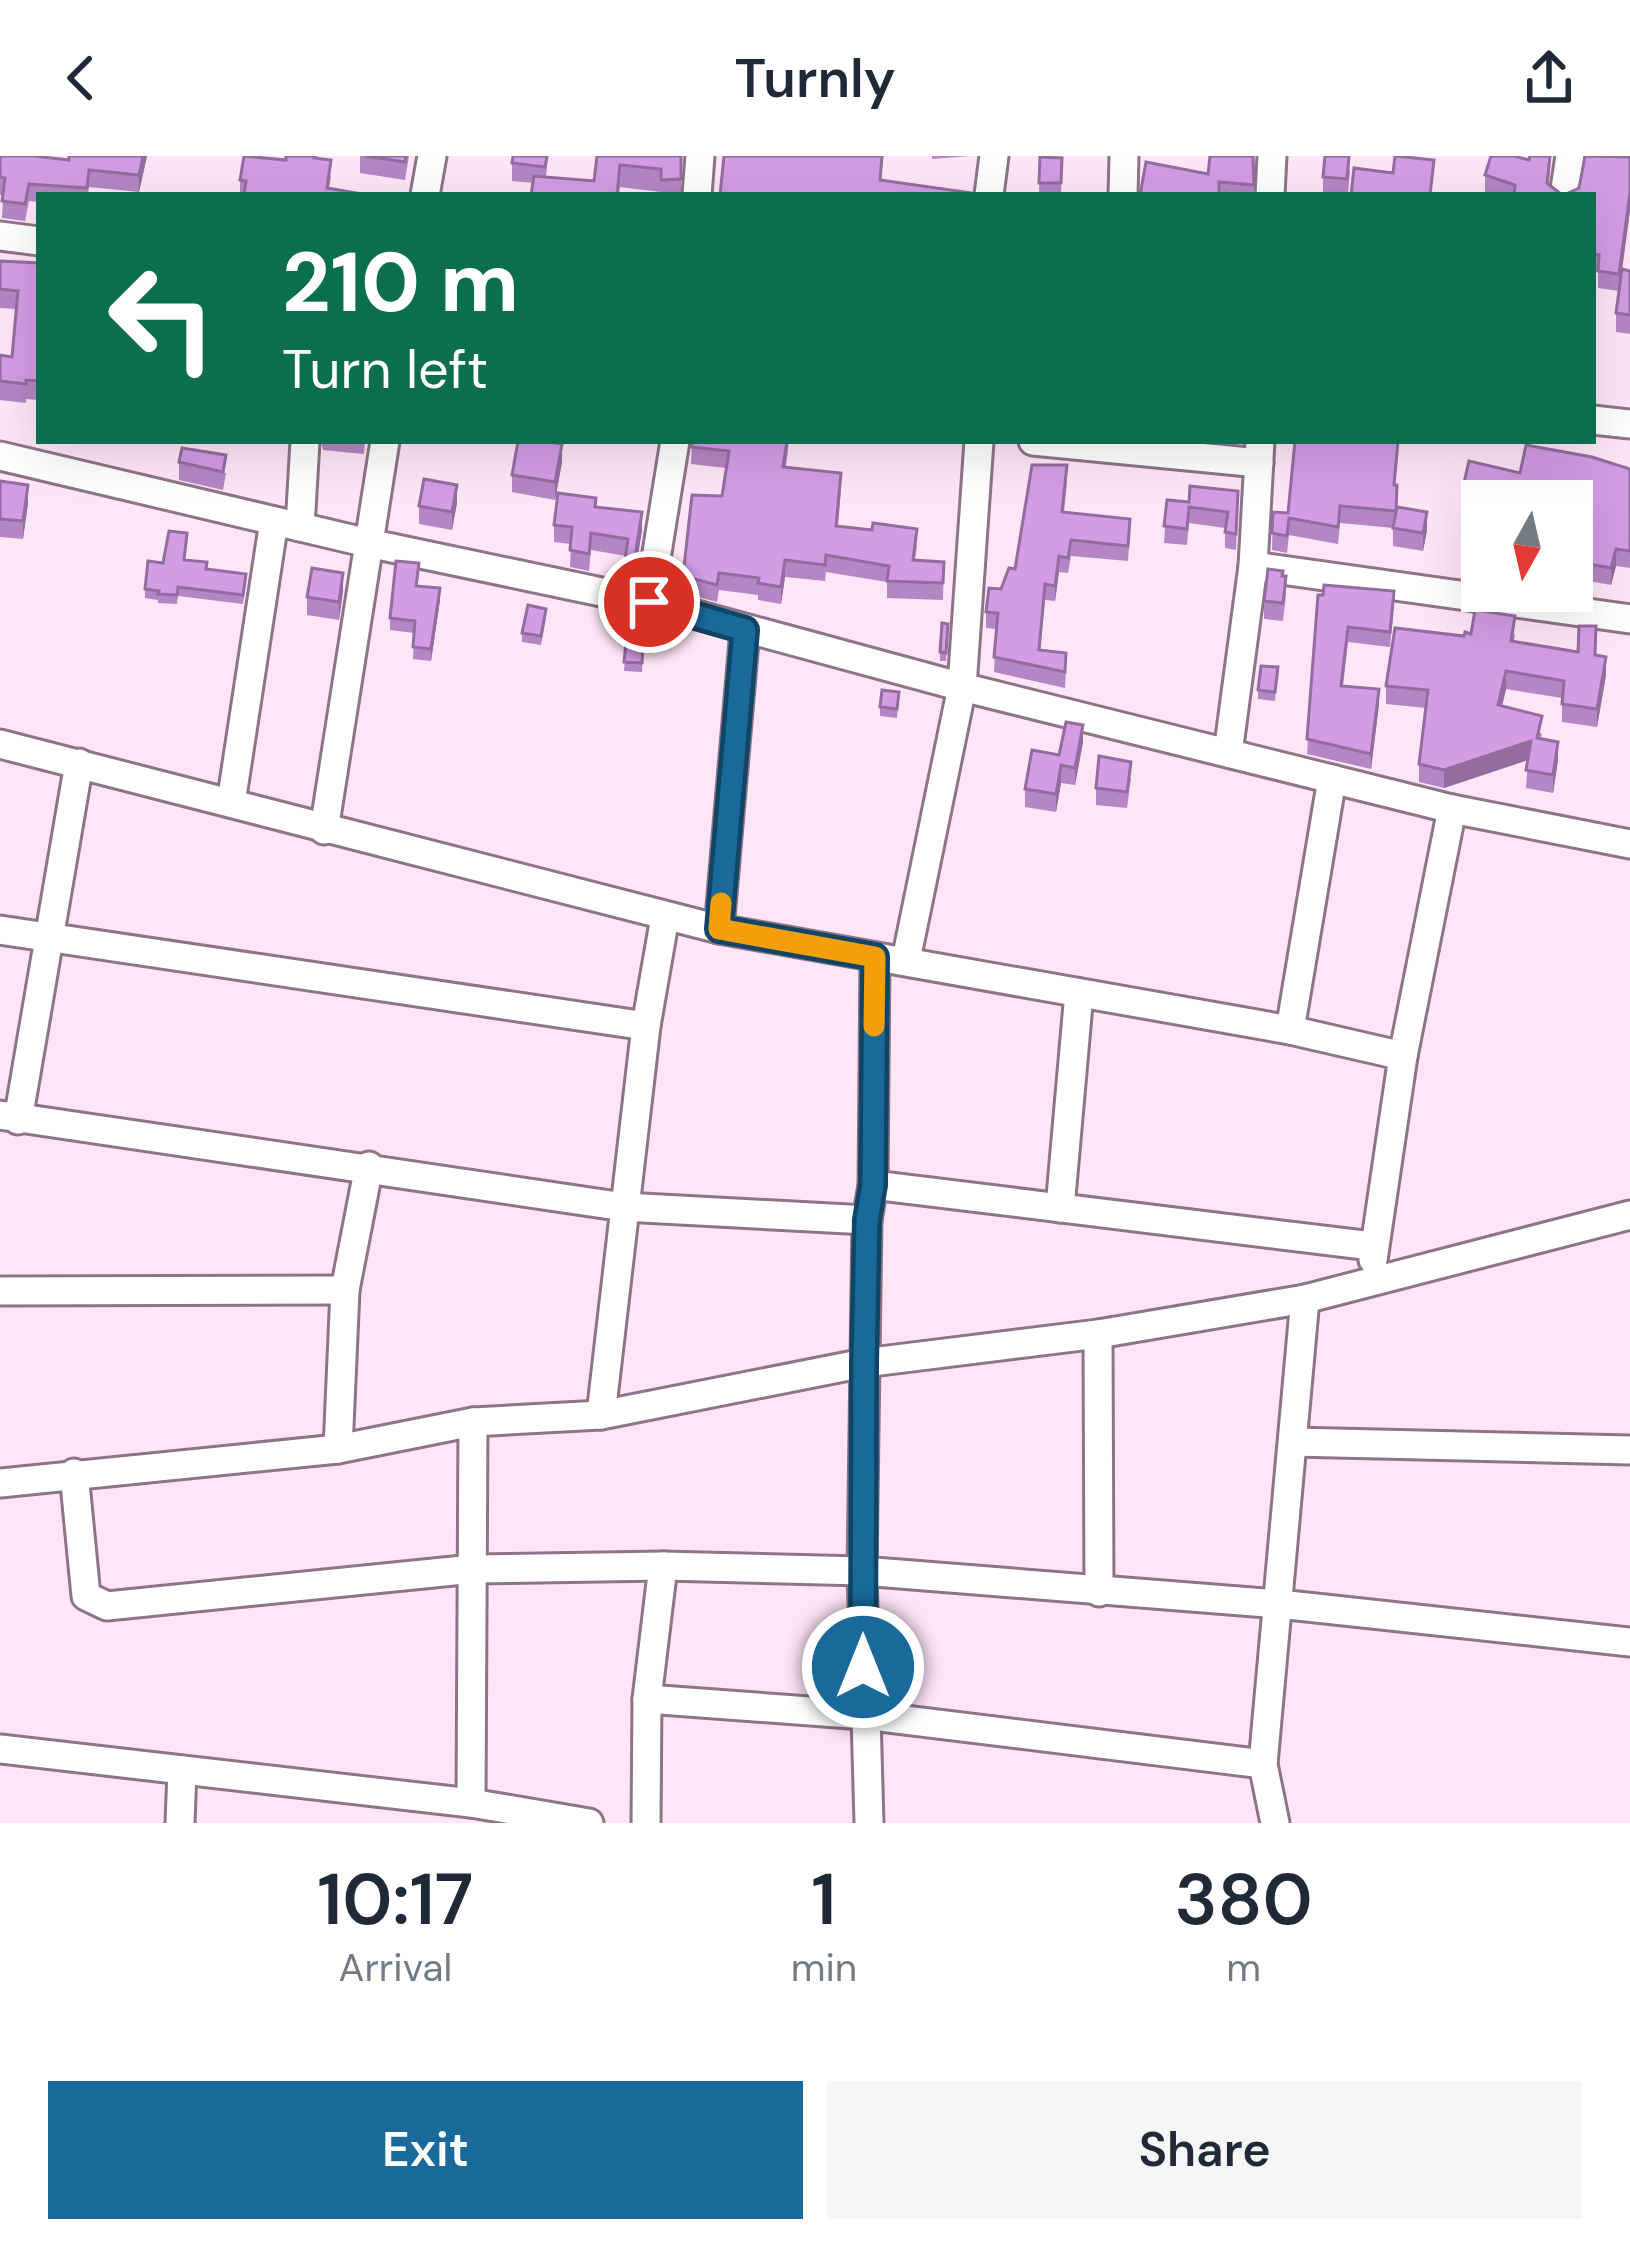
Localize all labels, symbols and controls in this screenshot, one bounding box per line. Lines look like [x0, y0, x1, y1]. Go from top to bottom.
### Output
text: Turnly [734, 43, 896, 114]
icon: back [48, 45, 114, 111]
icon: share [1516, 45, 1582, 111]
text: 210 m [282, 228, 519, 337]
icon: left [84, 240, 240, 396]
text: Turn left [282, 334, 488, 405]
north arrow [1461, 480, 1593, 612]
map controls [1461, 480, 1593, 612]
pin [598, 551, 700, 653]
icon: arrive [616, 569, 682, 635]
position arrow [800, 1604, 926, 1730]
text: 10:17 [317, 1853, 473, 1946]
text: 1 [811, 1853, 836, 1946]
text: 380 [1174, 1853, 1313, 1946]
text: Arrival [339, 1942, 452, 1993]
text: min [791, 1942, 857, 1993]
text: m [1226, 1942, 1261, 1993]
button: Exit [48, 2081, 803, 2219]
button: Share [827, 2081, 1582, 2219]

